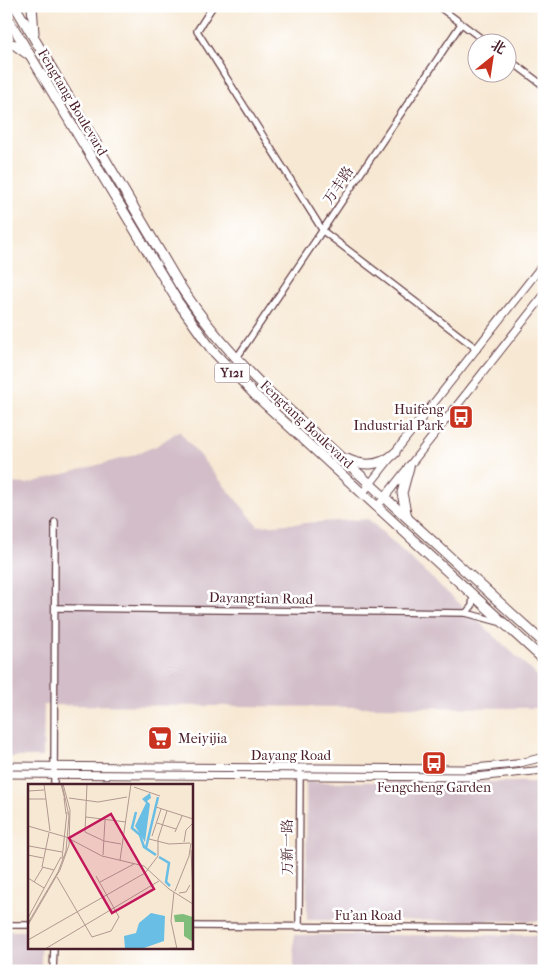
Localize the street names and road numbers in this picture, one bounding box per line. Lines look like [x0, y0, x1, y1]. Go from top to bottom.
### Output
street label: Fengtang Boulevard [34, 46, 111, 159]
street label: 万丰路 [320, 163, 357, 207]
road number: Y121 [214, 363, 250, 382]
street label: Fengtang Boulevard [256, 377, 357, 472]
street label: Dayangtian Road [209, 589, 314, 608]
street label: Dayang Road [251, 747, 332, 764]
street label: 万新一路 [279, 819, 296, 875]
street label: Fu'an Road [334, 907, 402, 924]

